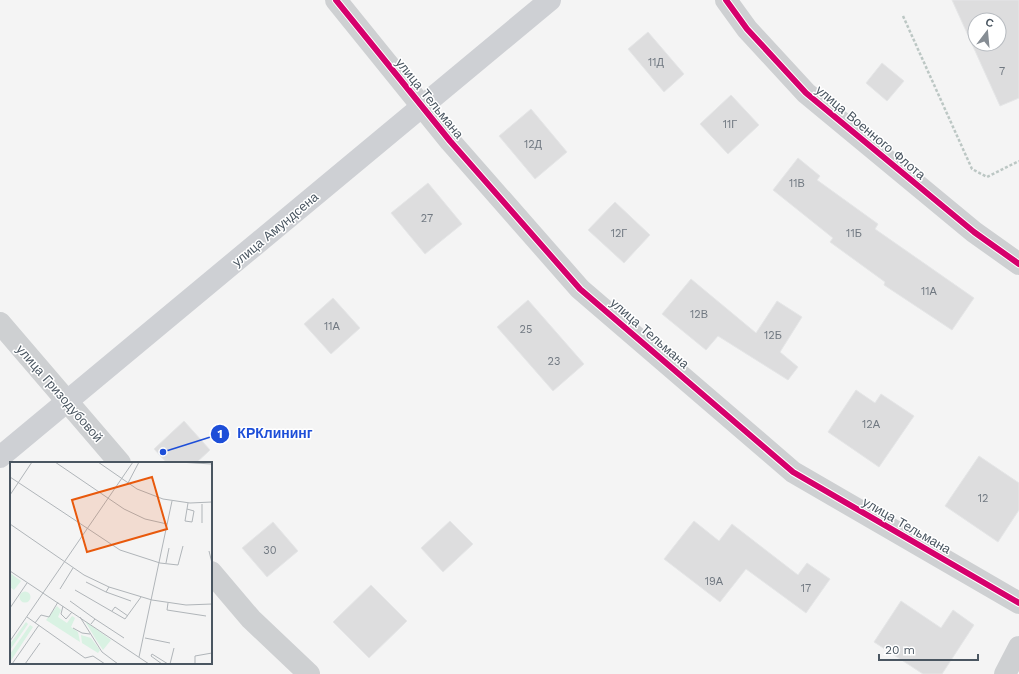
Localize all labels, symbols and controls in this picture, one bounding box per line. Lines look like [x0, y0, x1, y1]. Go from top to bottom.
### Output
north arrow [967, 12, 1007, 52]
text: С [984, 16, 995, 30]
street label: улица Тельмана [393, 55, 467, 142]
house number: 11Д [648, 56, 665, 69]
house number: 7 [999, 65, 1005, 78]
street label: улица Военного Флота [813, 82, 929, 183]
house number: 11Г [723, 118, 737, 131]
house number: 12Д [524, 138, 543, 151]
house number: 11В [789, 177, 805, 190]
street label: улица Амундсена [229, 189, 322, 270]
house number: 27 [421, 212, 433, 225]
house number: 12Г [611, 227, 627, 240]
house number: 11Б [846, 227, 862, 240]
house number: 11А [921, 285, 938, 298]
street label: улица Тельмана [607, 295, 693, 372]
house number: 12В [690, 308, 708, 321]
house number: 11А [324, 320, 341, 333]
house number: 25 [520, 323, 532, 336]
house number: 12Б [764, 329, 782, 342]
street label: улица Гризодубовой [13, 342, 106, 445]
house number: 23 [548, 355, 560, 368]
house number: 12А [862, 418, 881, 431]
callout: КРКлининг [210, 421, 321, 447]
text: КРКлининг [237, 425, 313, 441]
text: 1 [217, 427, 223, 441]
inset map [10, 462, 212, 664]
house number: 12 [978, 492, 988, 505]
street label: улица Тельмана [860, 494, 954, 557]
house number: 30 [263, 544, 277, 557]
house number: 19А [705, 575, 724, 588]
house number: 17 [801, 582, 811, 595]
scale bar [879, 636, 978, 662]
text: 20 m [885, 643, 915, 657]

